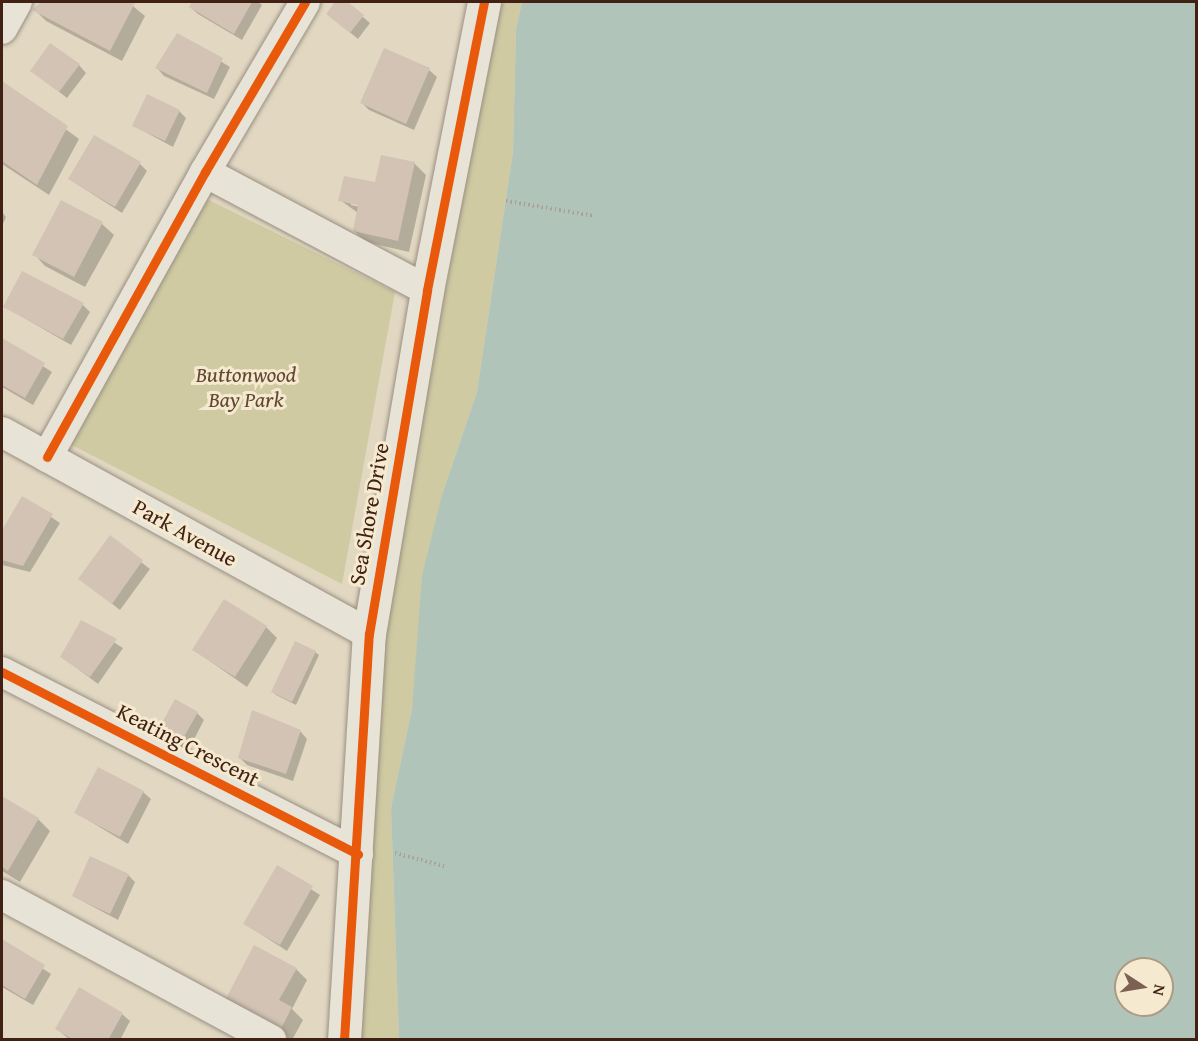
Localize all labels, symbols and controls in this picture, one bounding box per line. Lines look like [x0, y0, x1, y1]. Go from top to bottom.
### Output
park label: Buttonwood Bay Park [196, 361, 296, 412]
street label: Sea Shore Drive [344, 441, 394, 587]
street label: Park Avenue [128, 494, 242, 572]
street label: Keating Crescent [113, 698, 263, 792]
north arrow [1114, 957, 1174, 1017]
text: N [1147, 983, 1173, 998]

